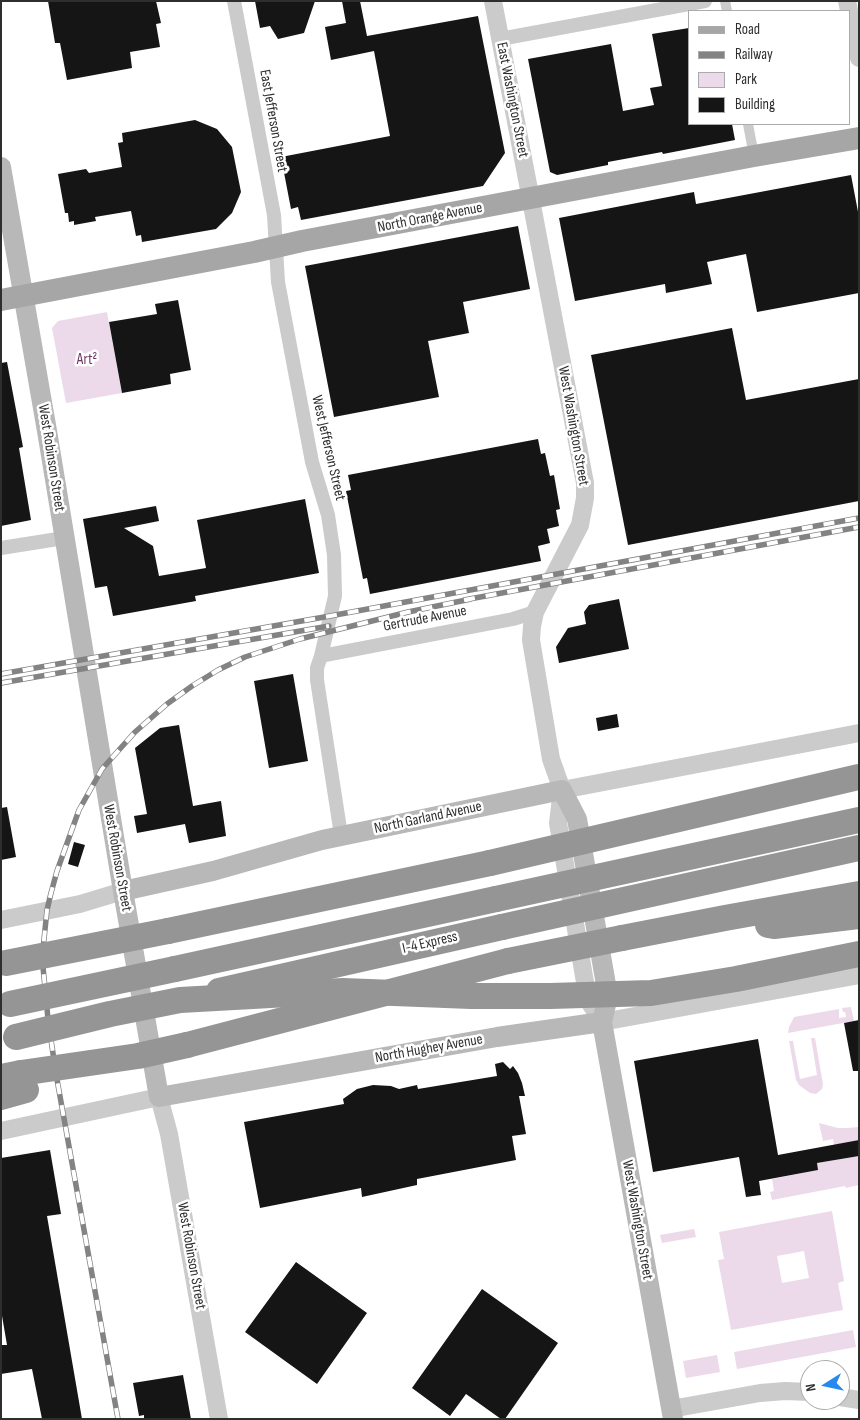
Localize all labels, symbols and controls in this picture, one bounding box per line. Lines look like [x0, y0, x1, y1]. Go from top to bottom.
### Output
legend [688, 10, 850, 125]
text: Road [735, 20, 760, 39]
street label: East Washington Street [492, 41, 532, 159]
text: Railway [735, 45, 773, 64]
street label: East Jefferson Street [255, 68, 291, 174]
text: Park [735, 70, 757, 89]
text: Building [735, 95, 775, 114]
street label: North Orange Avenue [376, 199, 484, 237]
park label: Art² [77, 351, 97, 369]
street label: West Washington Street [554, 365, 592, 487]
street label: West Jefferson Street [307, 394, 349, 502]
street label: West Robinson Street [34, 403, 68, 513]
street label: Gertrude Avenue [382, 602, 468, 636]
street label: North Garland Avenue [373, 798, 483, 838]
street label: West Robinson Street [99, 803, 135, 913]
street label: I-4 Express [401, 928, 459, 958]
street label: North Hughey Avenue [374, 1031, 484, 1067]
street label: West Washington Street [618, 1159, 656, 1281]
street label: West Robinson Street [173, 1201, 209, 1311]
north arrow [800, 1360, 850, 1410]
text: N [802, 1382, 820, 1393]

